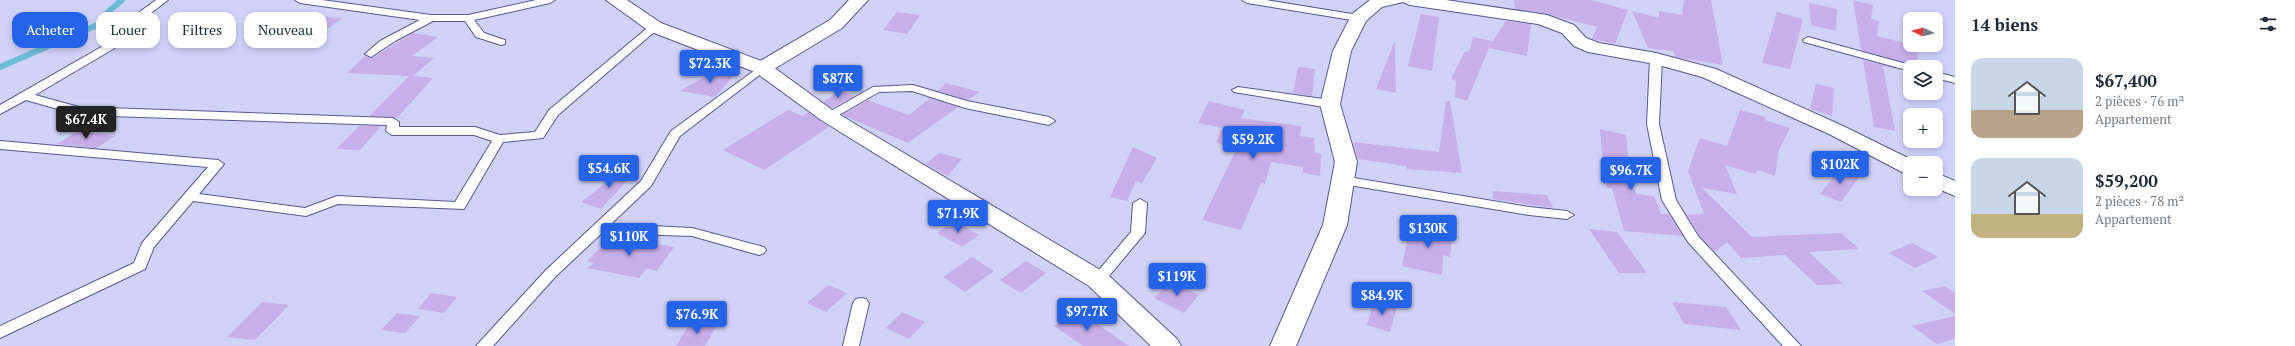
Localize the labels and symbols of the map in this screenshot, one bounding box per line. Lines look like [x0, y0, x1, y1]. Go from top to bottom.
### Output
north arrow [1903, 12, 1943, 52]
pin: $72.3K [677, 50, 743, 84]
pin: $87K [814, 65, 862, 99]
pin: $67.4K [53, 106, 119, 140]
pin: $59.2K [1220, 126, 1286, 160]
pin: $102K [1812, 151, 1868, 185]
pin: $54.6K [576, 155, 642, 189]
pin: $96.7K [1598, 157, 1664, 191]
pin: $71.9K [925, 200, 991, 234]
pin: $130K [1400, 215, 1456, 249]
pin: $110K [601, 223, 657, 257]
pin: $119K [1149, 263, 1205, 297]
pin: $84.9K [1349, 282, 1415, 316]
pin: $97.7K [1054, 298, 1120, 332]
pin: $76.9K [664, 301, 730, 335]

